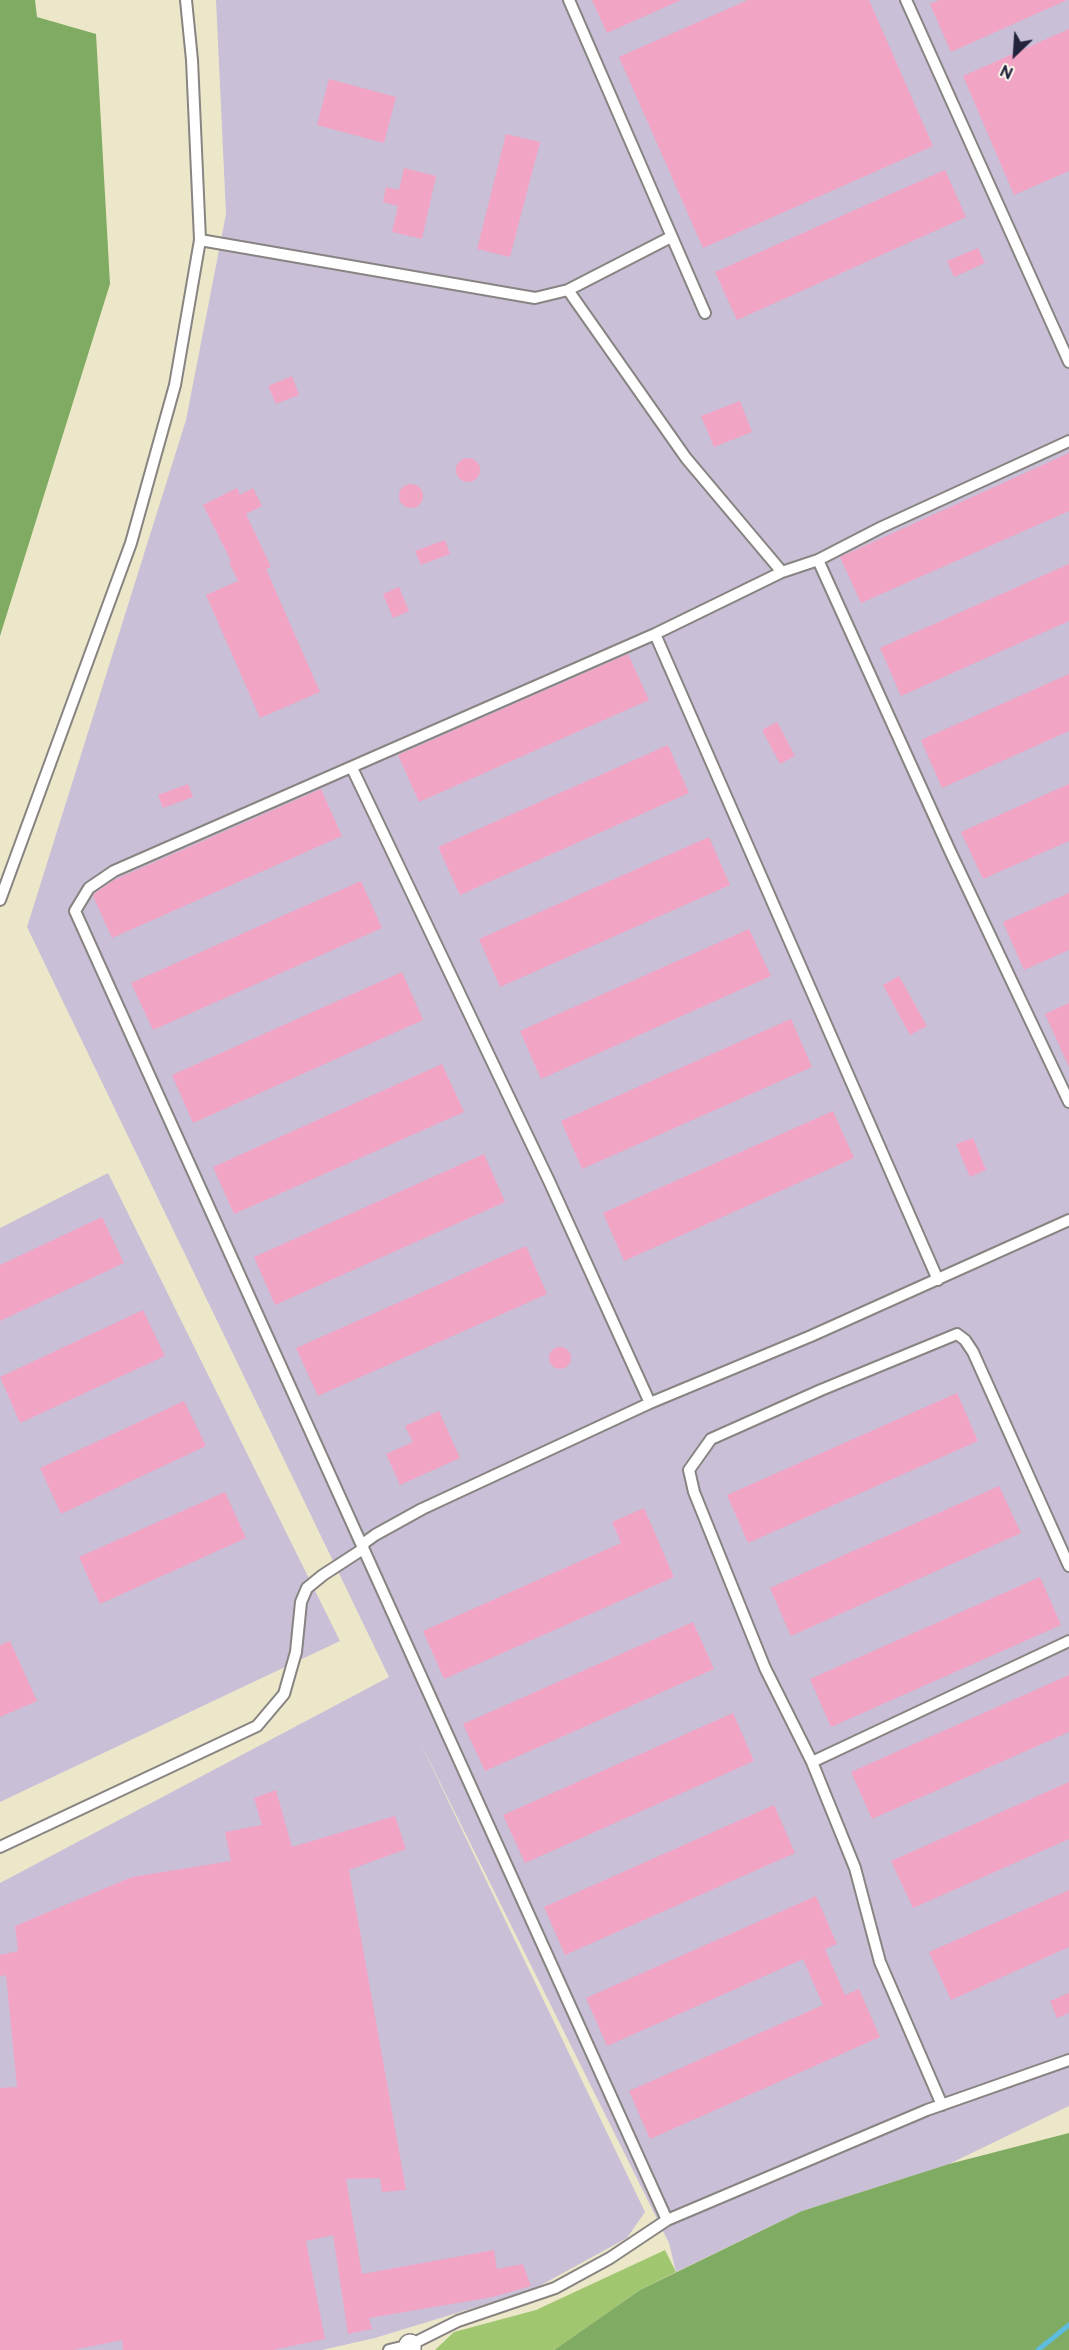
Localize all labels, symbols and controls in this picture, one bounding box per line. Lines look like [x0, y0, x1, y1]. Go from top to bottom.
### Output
north arrow [985, 24, 1045, 84]
text: N [998, 60, 1017, 82]

